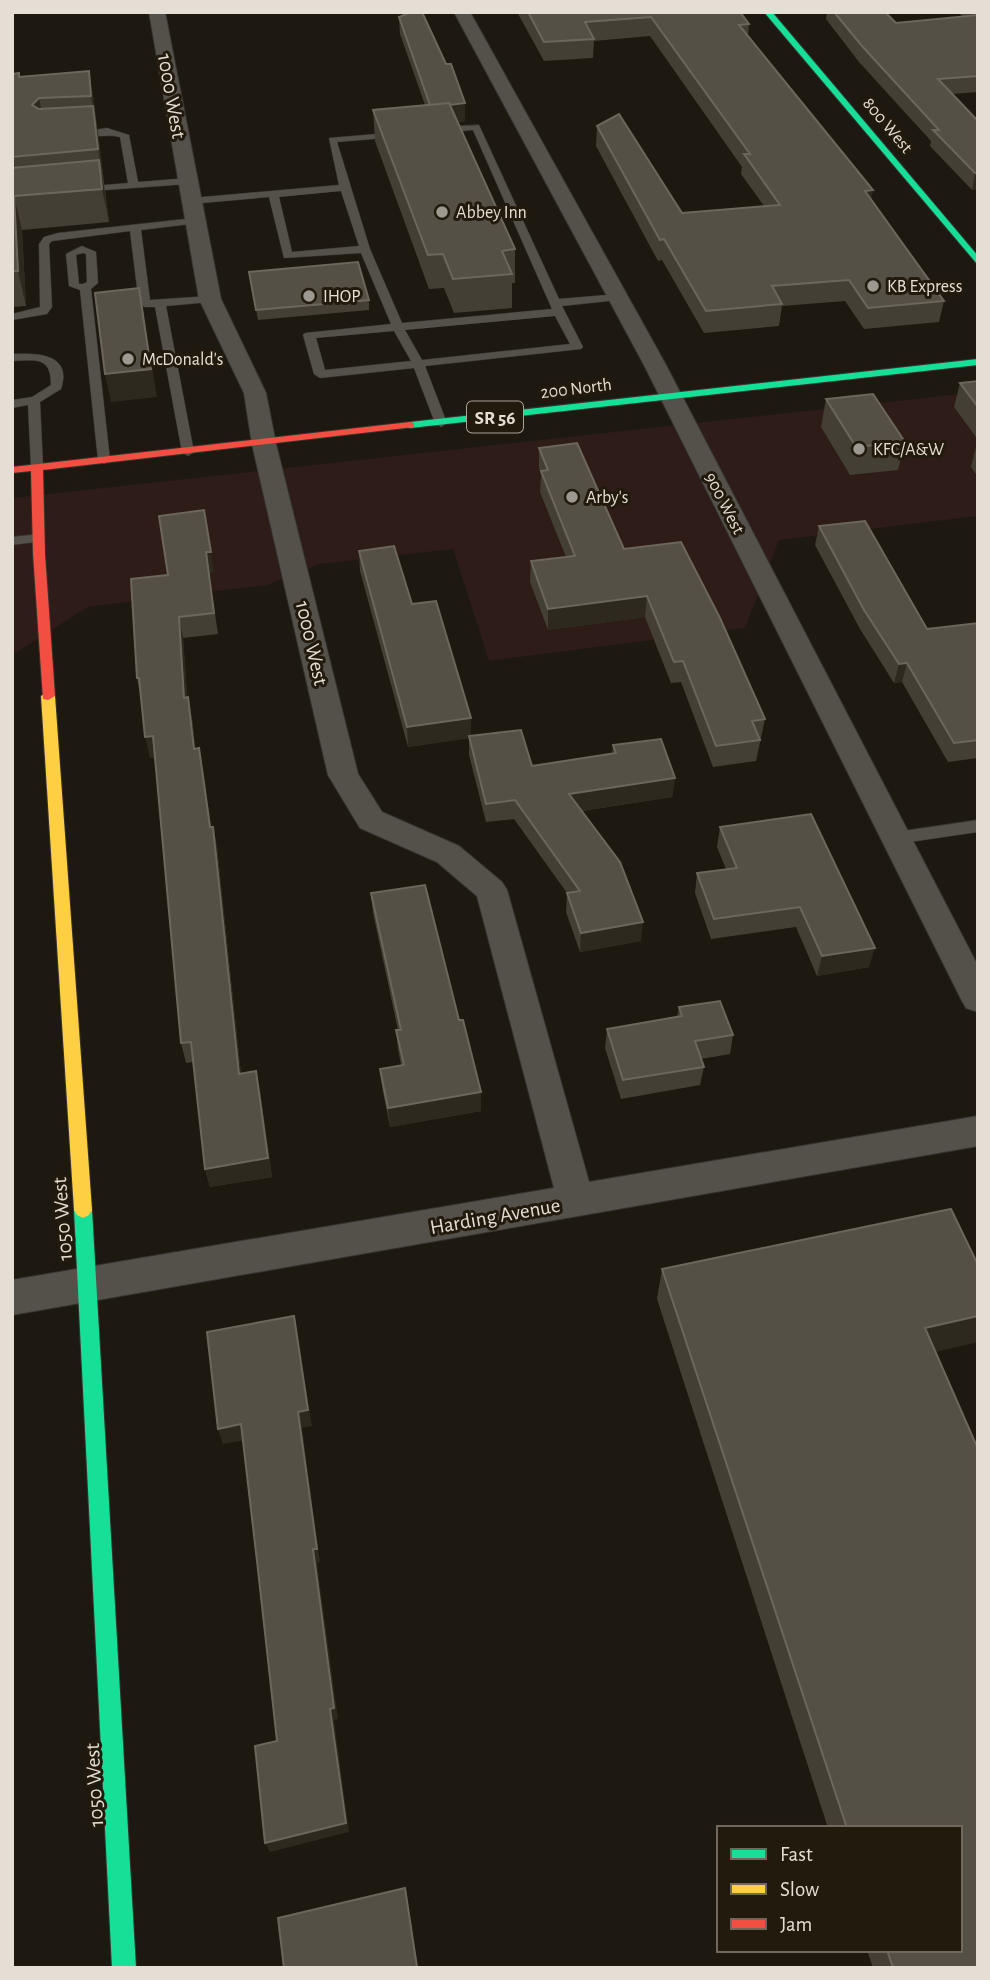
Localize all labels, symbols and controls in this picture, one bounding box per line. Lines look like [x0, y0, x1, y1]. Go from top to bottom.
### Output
street label: 1000 West [154, 52, 189, 141]
street label: 800 West [859, 94, 916, 157]
marker: Abbey Inn [434, 204, 450, 220]
place label: Abbey Inn [456, 204, 527, 222]
marker: KB Express [865, 278, 881, 294]
place label: KB Express [887, 278, 962, 296]
marker: IHOP [301, 288, 317, 304]
place label: IHOP [323, 288, 361, 306]
marker: McDonald's [120, 351, 136, 367]
place label: McDonald's [142, 351, 224, 369]
street label: 200 North [539, 376, 613, 402]
road number: SR 56 [467, 402, 523, 432]
marker: KFC/A&W [851, 441, 867, 457]
place label: KFC/A&W [873, 441, 944, 459]
street label: 900 West [701, 470, 747, 537]
marker: Arby's [564, 489, 580, 505]
place label: Arby's [586, 489, 628, 507]
street label: 1000 West [292, 599, 331, 688]
street label: 1050 West [49, 1176, 76, 1261]
street label: Harding Avenue [428, 1195, 562, 1238]
street label: 1050 West [82, 1742, 107, 1827]
legend [717, 1826, 962, 1952]
text: Fast [780, 1844, 813, 1865]
text: Slow [780, 1879, 819, 1900]
text: Jam [780, 1914, 812, 1935]

